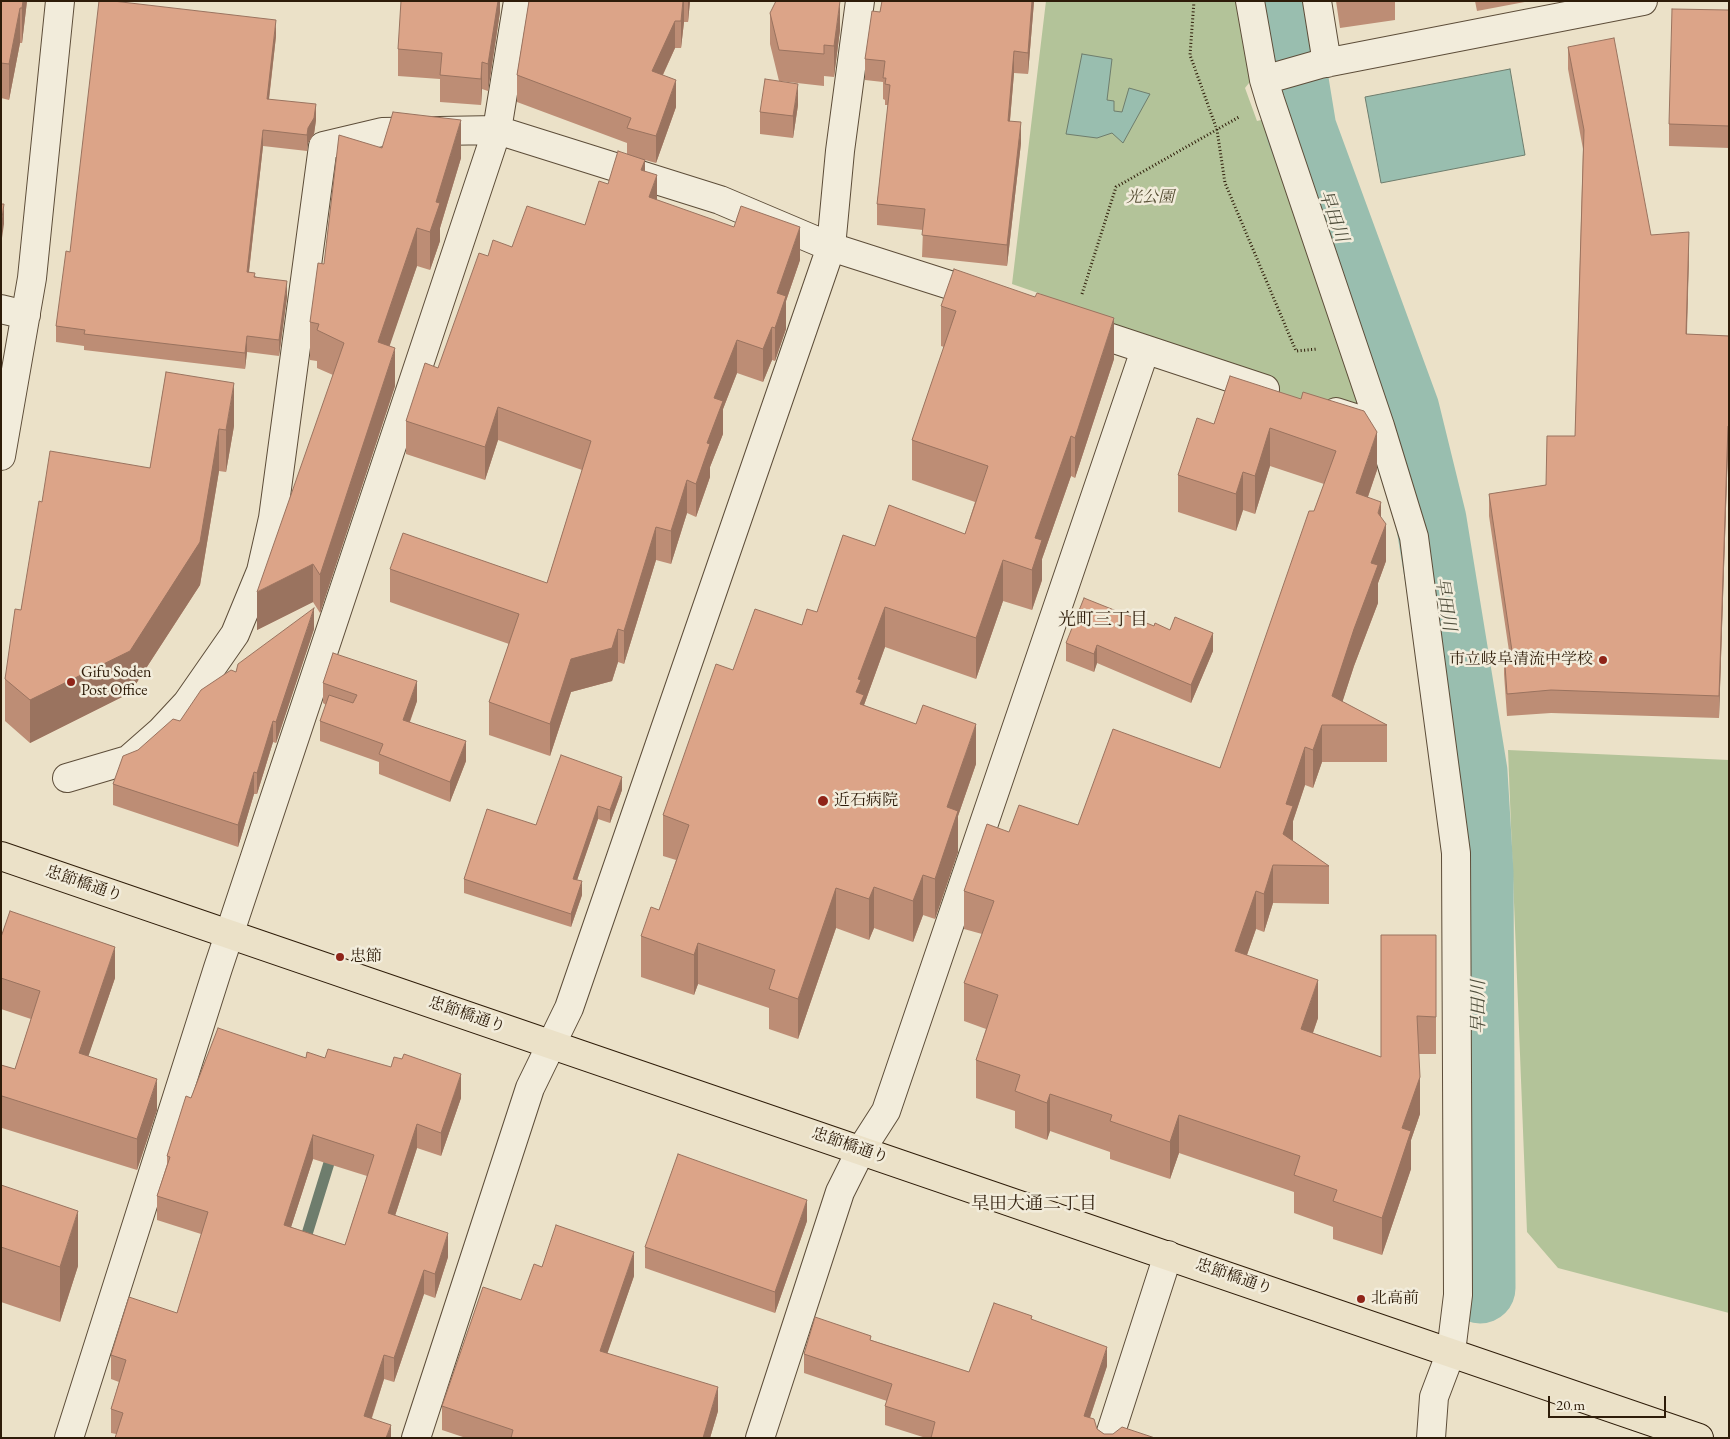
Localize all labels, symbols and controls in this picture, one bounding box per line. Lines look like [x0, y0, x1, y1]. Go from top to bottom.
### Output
water label: 早田川 [1314, 187, 1352, 245]
park label: 光公園 [1126, 188, 1174, 208]
water label: 早田川 [1430, 576, 1460, 632]
district label: 光町三丁目 [1058, 609, 1148, 631]
place label: 市立岐阜清流中学校 [1449, 650, 1593, 670]
marker: 市立岐阜清流中学校 [1597, 654, 1609, 666]
place label: Gifu Soden Post Office [81, 663, 151, 701]
marker: Gifu Soden Post Office [65, 676, 77, 688]
place label: 近石病院 [834, 791, 898, 811]
marker: 近石病院 [816, 794, 830, 808]
street label: 忠節橋通り [43, 862, 125, 906]
place label: 忠節 [350, 947, 382, 967]
marker: 忠節 [334, 951, 346, 963]
water label: 早田川 [1468, 980, 1490, 1034]
street label: 忠節橋通り [426, 993, 508, 1037]
street label: 忠節橋通り [809, 1124, 891, 1168]
district label: 早田大通二丁目 [971, 1193, 1097, 1215]
street label: 忠節橋通り [1193, 1255, 1275, 1299]
place label: 北高前 [1371, 1289, 1419, 1309]
marker: 北高前 [1355, 1293, 1367, 1305]
scale bar [1550, 1386, 1668, 1418]
text: 20 m [1556, 1395, 1585, 1414]

